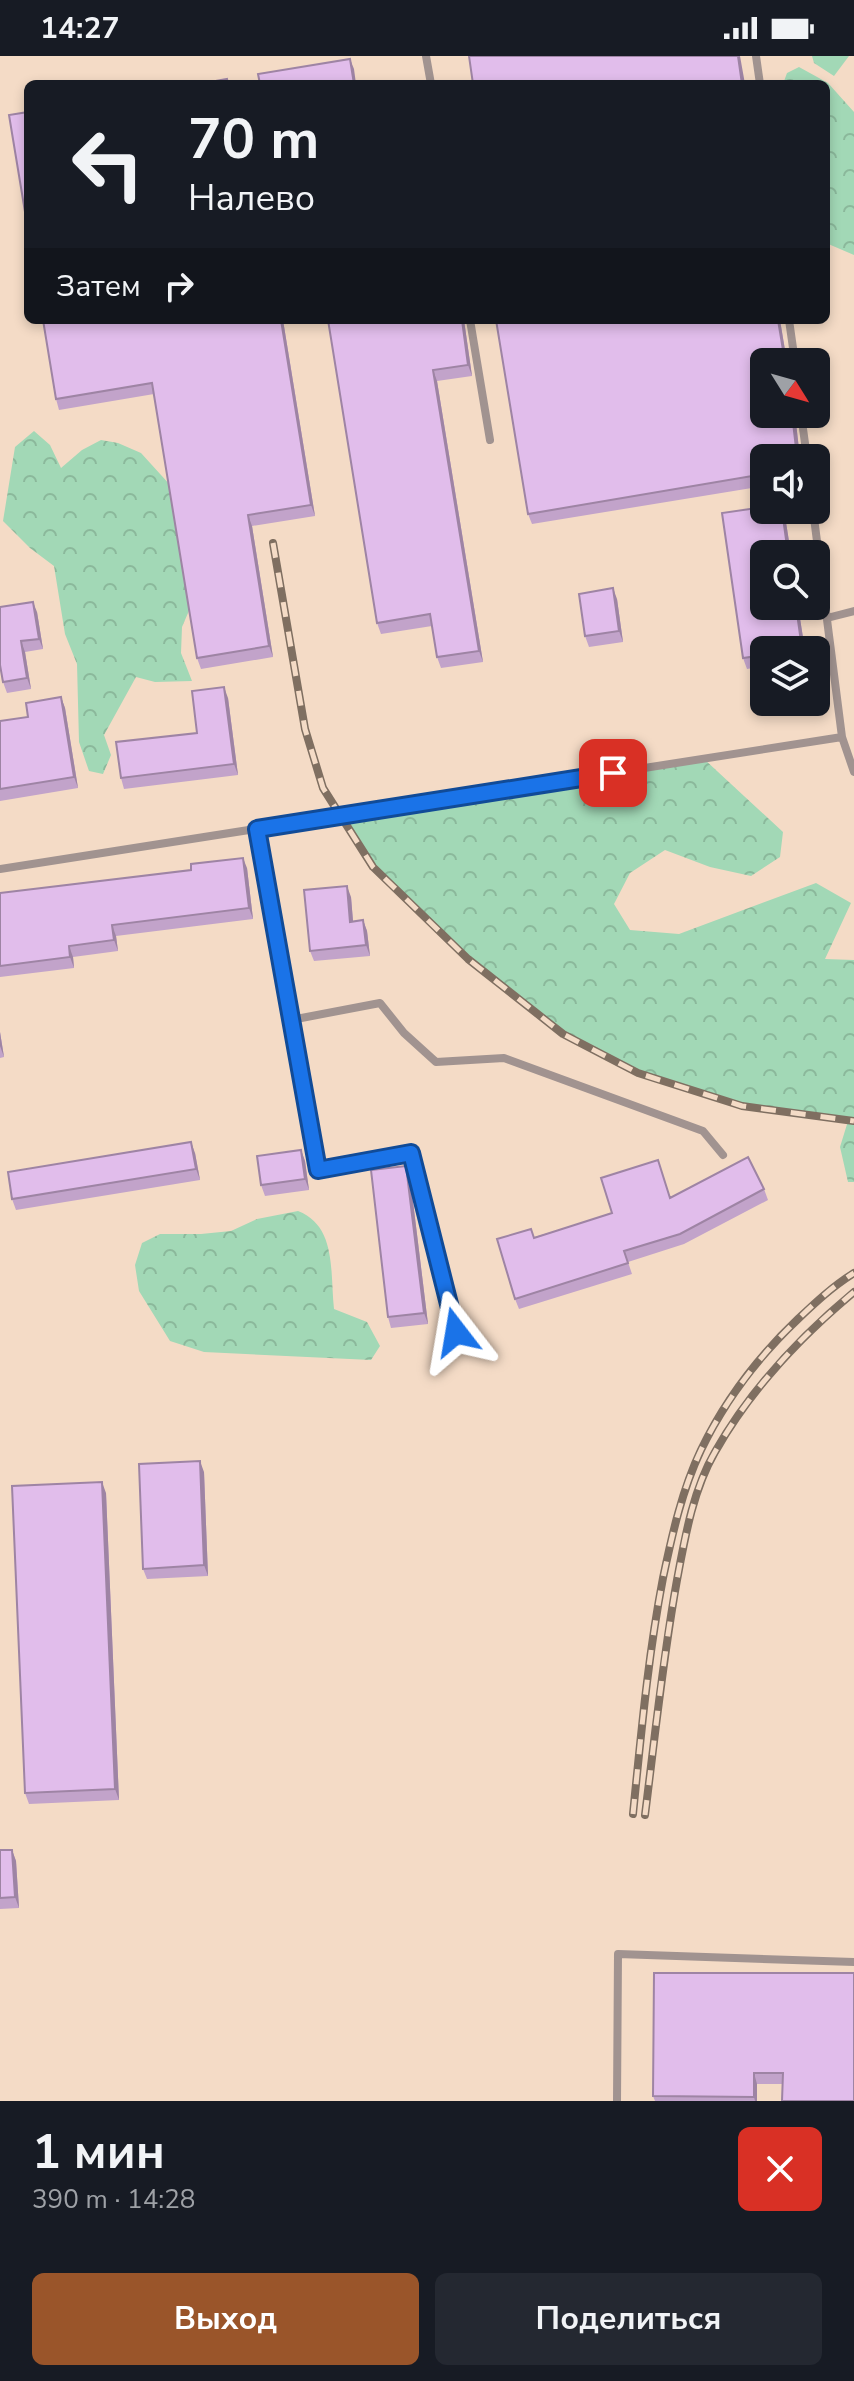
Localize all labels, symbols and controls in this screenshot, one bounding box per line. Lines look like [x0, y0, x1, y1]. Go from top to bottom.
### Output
text: 14:27 [40, 8, 119, 49]
text: 70 m [188, 101, 319, 178]
icon: left [56, 112, 160, 216]
text: Налево [188, 174, 315, 223]
icon: right [157, 264, 201, 308]
text: Затем [56, 266, 141, 307]
north arrow [750, 348, 830, 428]
map controls [750, 348, 830, 716]
button: sound [750, 444, 830, 524]
button: search [750, 540, 830, 620]
button: layers [750, 636, 830, 716]
pin [579, 739, 647, 807]
icon: arrive [591, 751, 635, 795]
position arrow [414, 1290, 498, 1374]
text: 1 мин [32, 2119, 165, 2185]
button: close [738, 2127, 822, 2211]
text: 390 m · 14:28 [32, 2182, 195, 2217]
button: Выход [32, 2273, 419, 2365]
button: Поделиться [435, 2273, 822, 2365]

